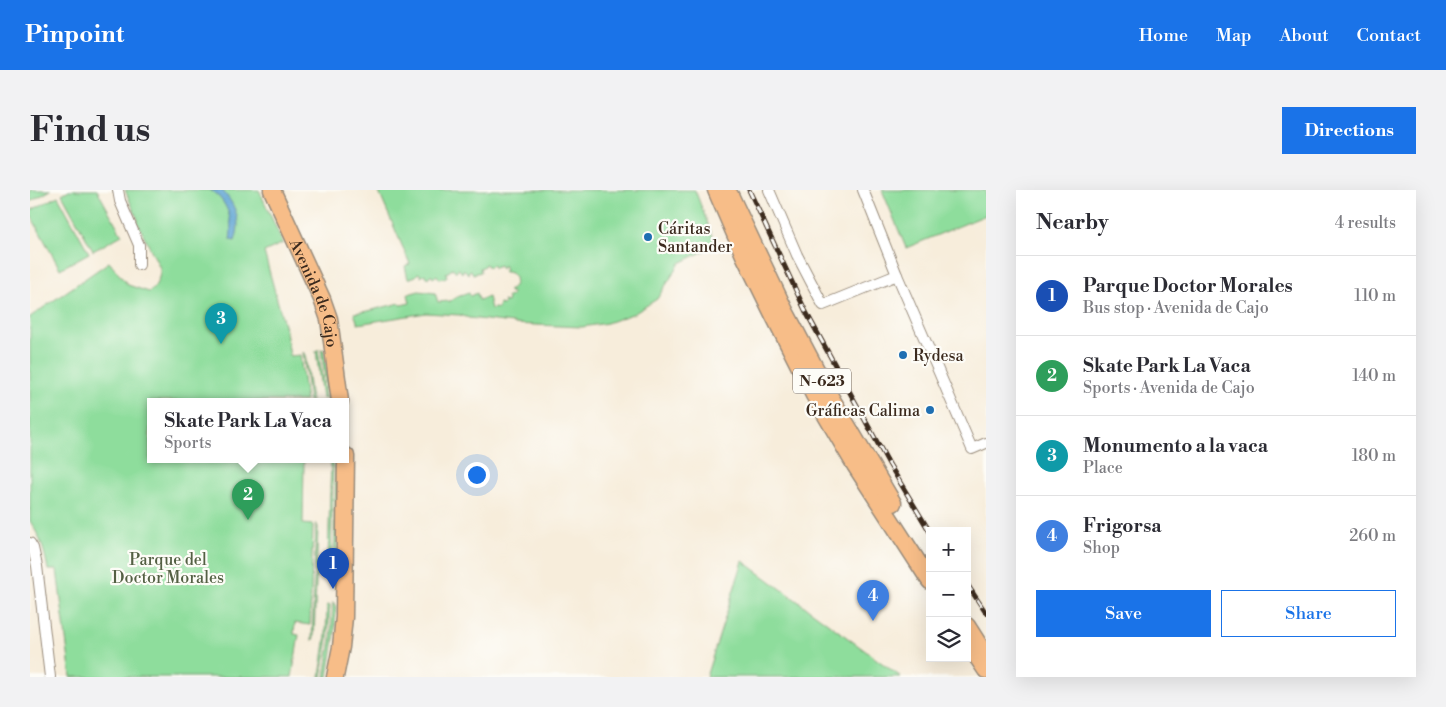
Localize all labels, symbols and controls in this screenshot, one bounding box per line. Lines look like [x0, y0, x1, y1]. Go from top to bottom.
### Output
text: Pinpoint [25, 20, 124, 50]
text: Home [1139, 24, 1188, 47]
text: Map [1216, 24, 1252, 47]
text: About [1280, 24, 1329, 47]
text: Contact [1357, 24, 1421, 47]
button: Directions [1282, 107, 1416, 154]
text: Find us [30, 109, 150, 152]
text: Nearby [1036, 210, 1109, 236]
text: 4 results [1335, 213, 1396, 233]
place label: Cáritas Santander [658, 219, 733, 257]
marker: Cáritas Santander [642, 231, 654, 243]
street label: Avenida de Cajo [284, 235, 342, 349]
text: Parque Doctor Morales [1083, 274, 1293, 298]
text: 1 [1048, 286, 1056, 306]
text: 110 m [1354, 286, 1396, 306]
text: Bus stop · Avenida de Cajo [1083, 298, 1269, 318]
pin: 3 [205, 303, 237, 344]
place label: Rydesa [913, 346, 965, 366]
marker: Rydesa [897, 349, 909, 361]
text: Skate Park La Vaca [1083, 354, 1251, 378]
text: 2 [1047, 366, 1057, 386]
text: 140 m [1352, 366, 1396, 386]
road number: N-623 [793, 368, 851, 394]
text: Sports · Avenida de Cajo [1083, 378, 1255, 398]
popup [147, 398, 349, 463]
place label: Gráficas Calima [806, 401, 921, 421]
marker: Gráficas Calima [924, 404, 936, 416]
text: Skate Park La Vaca [164, 409, 332, 433]
text: Sports [164, 433, 212, 453]
text: Monumento a la vaca [1083, 434, 1268, 458]
text: 3 [1047, 446, 1057, 466]
text: 180 m [1352, 446, 1396, 466]
text: Place [1083, 458, 1123, 478]
your location [464, 462, 490, 488]
pin: 2 [232, 479, 264, 520]
text: Frigorsa [1083, 514, 1162, 538]
text: 4 [1047, 526, 1057, 546]
text: 260 m [1349, 526, 1396, 546]
map controls [926, 527, 971, 662]
button: + [926, 527, 971, 572]
text: Shop [1083, 538, 1120, 558]
pin: 1 [317, 548, 349, 589]
park label: Parque del Doctor Morales [112, 550, 224, 588]
button: − [926, 572, 971, 617]
pin: 4 [857, 580, 889, 621]
button: Save [1036, 590, 1211, 637]
button: Share [1221, 590, 1396, 637]
button: layers [926, 617, 971, 662]

